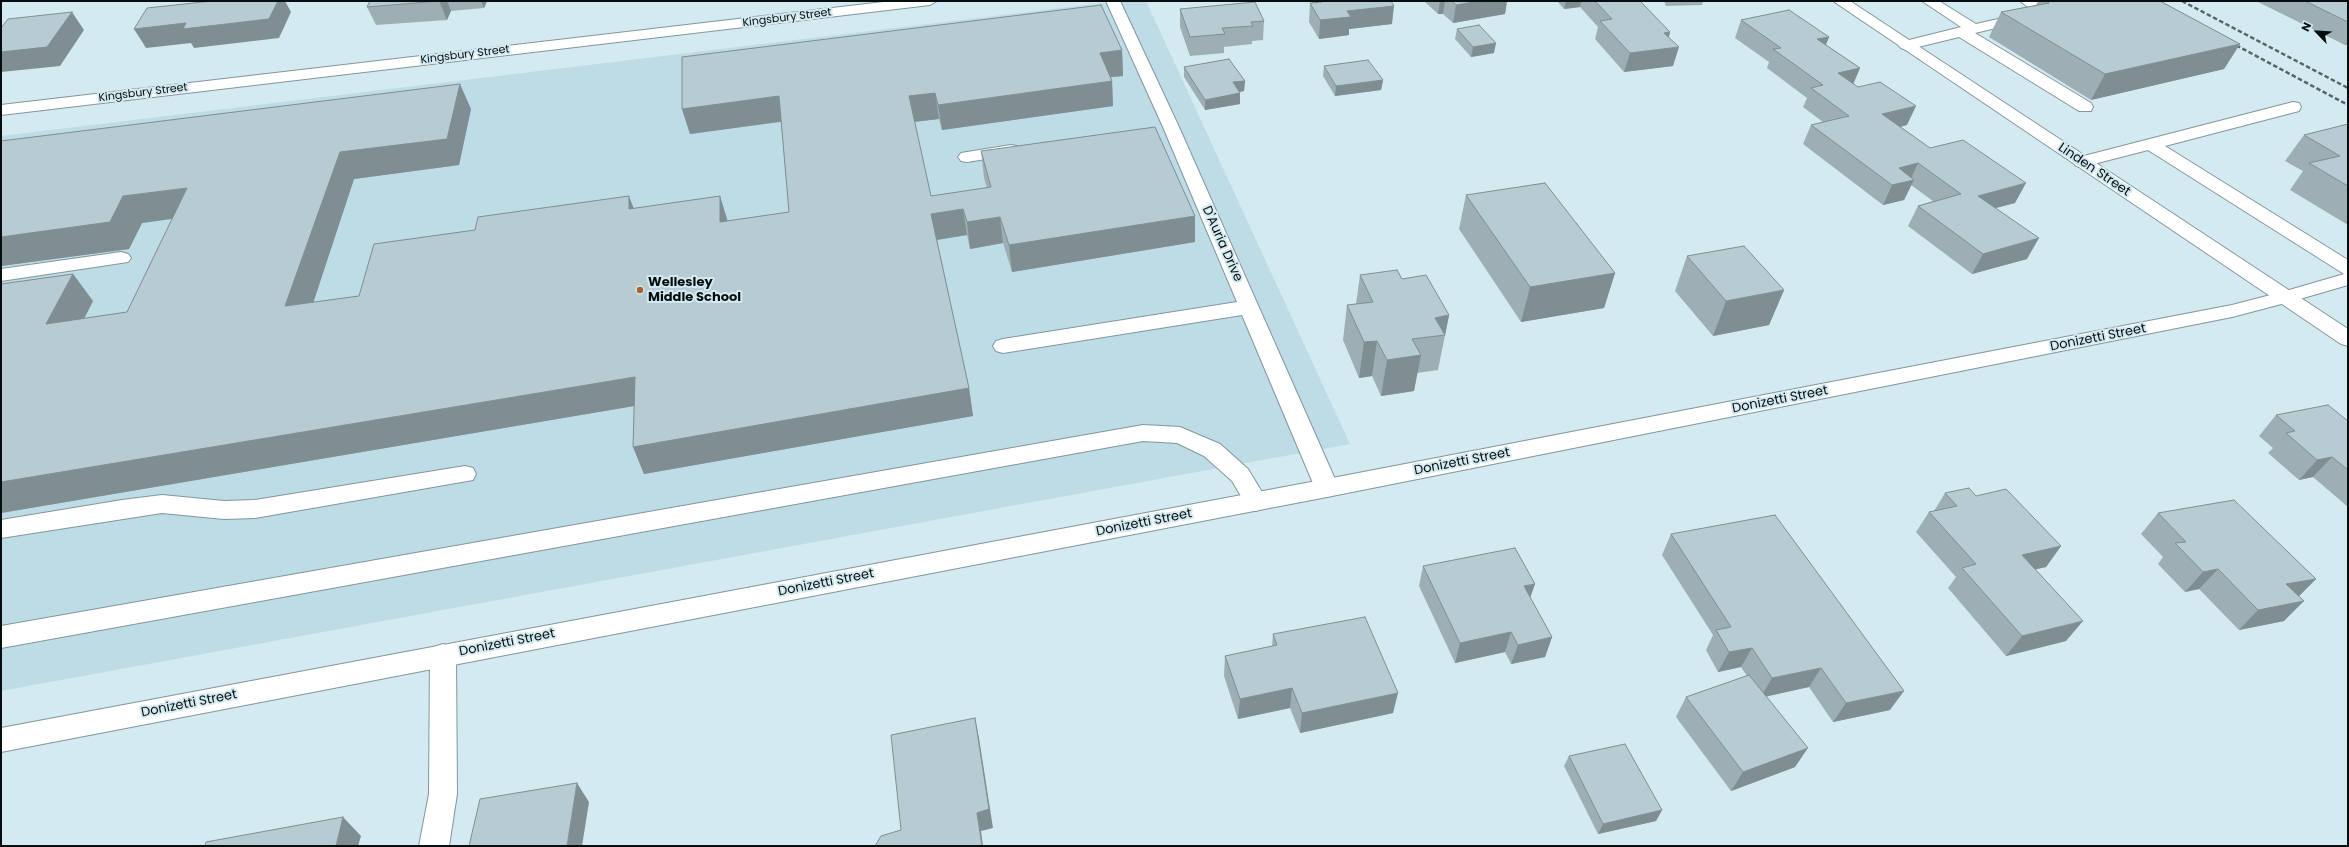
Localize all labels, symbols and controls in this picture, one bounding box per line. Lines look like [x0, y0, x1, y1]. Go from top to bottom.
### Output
street label: Kingsbury Street [742, 6, 832, 30]
north arrow [2297, 12, 2337, 52]
text: N [2297, 20, 2315, 34]
street label: Kingsbury Street [420, 43, 510, 67]
street label: Kingsbury Street [98, 81, 188, 105]
street label: Linden Street [2055, 140, 2133, 200]
street label: D'Auria Drive [1198, 204, 1246, 284]
place label: Wellesley Middle School [648, 275, 741, 306]
marker: Wellesley Middle School [635, 285, 645, 295]
street label: Donizetti Street [2049, 321, 2147, 355]
street label: Donizetti Street [1731, 383, 1829, 417]
street label: Donizetti Street [1413, 445, 1511, 479]
street label: Donizetti Street [1095, 506, 1193, 540]
street label: Donizetti Street [777, 566, 875, 600]
street label: Donizetti Street [458, 626, 556, 660]
street label: Donizetti Street [140, 687, 238, 721]

